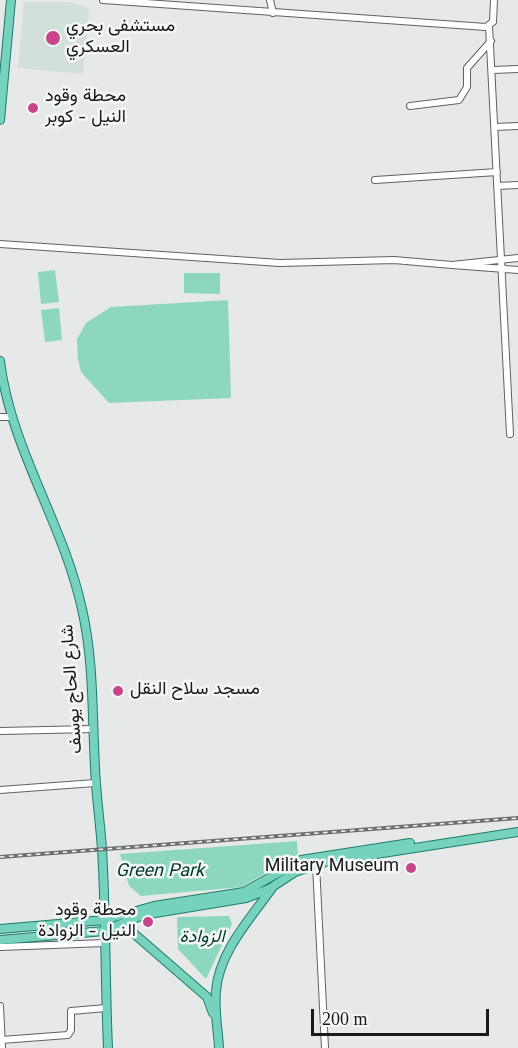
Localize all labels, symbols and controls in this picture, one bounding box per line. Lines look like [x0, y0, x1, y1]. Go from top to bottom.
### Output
place label: مستشفى بحري العسكري [66, 17, 175, 60]
marker: مستشفى بحري العسكري [44, 29, 62, 47]
place label: محطة وقود النيل - كوبر [45, 87, 126, 130]
marker: محطة وقود النيل - كوبر [26, 101, 40, 115]
street label: شارع الحاج يوسف [59, 624, 89, 754]
place label: مسجد سلاح النقل [130, 680, 260, 702]
marker: مسجد سلاح النقل [111, 684, 125, 698]
place label: Military Museum [265, 857, 399, 879]
marker: Military Museum [404, 861, 418, 875]
park label: Green Park [116, 862, 204, 884]
place label: محطة وقود النيل - الزوادة [38, 901, 136, 944]
marker: محطة وقود النيل - الزوادة [141, 915, 155, 929]
park label: الزوادة [179, 928, 225, 950]
scale bar [314, 997, 492, 1035]
text: 200 m [322, 1009, 368, 1029]

